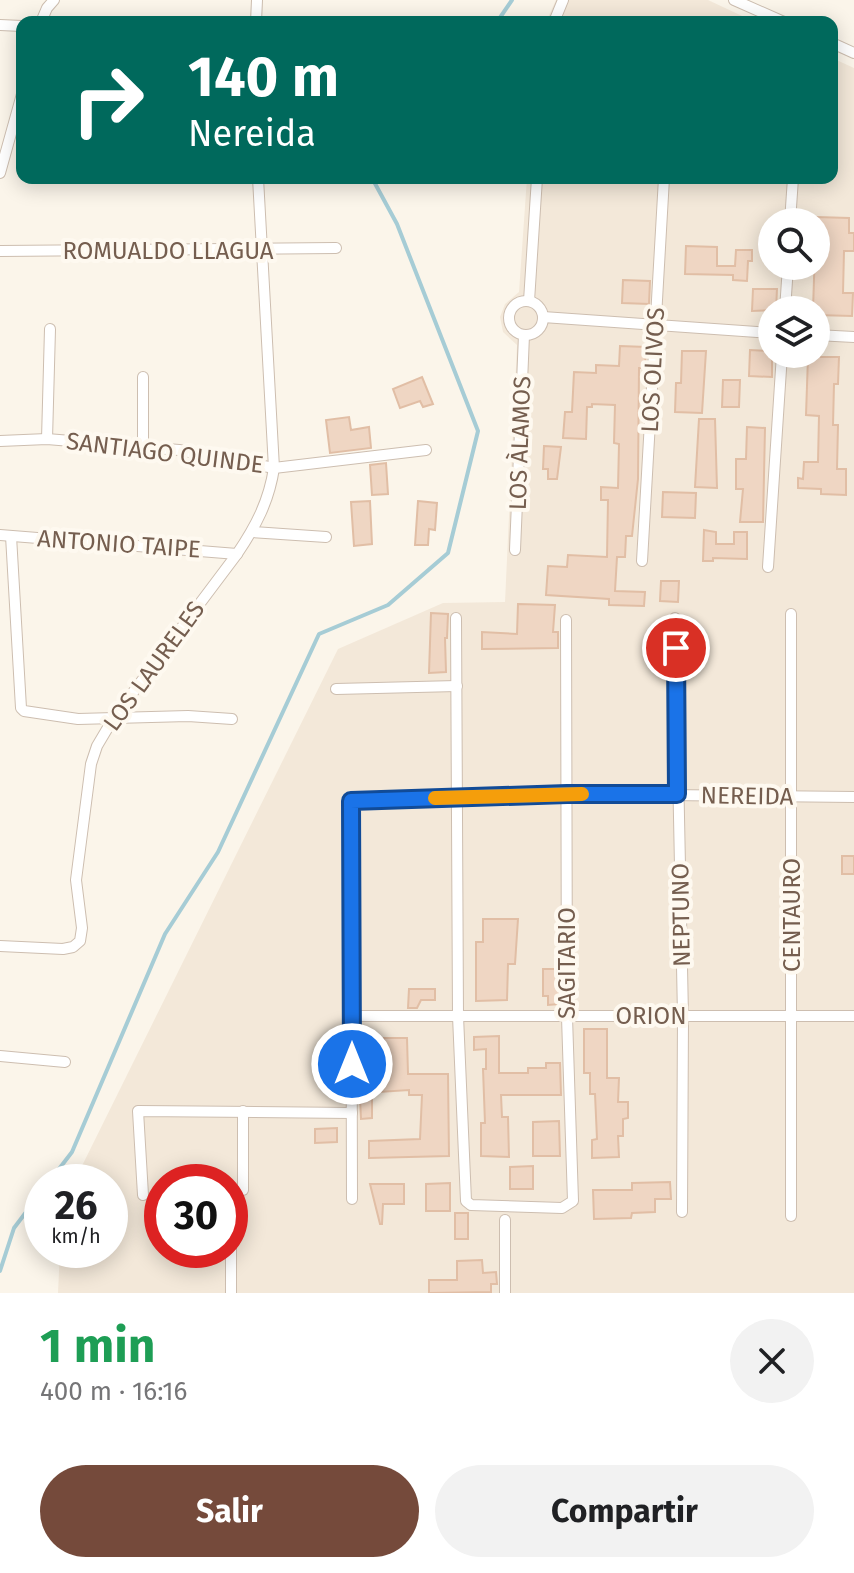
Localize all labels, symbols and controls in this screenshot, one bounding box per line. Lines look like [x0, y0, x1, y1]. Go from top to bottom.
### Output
text: 140 m [188, 44, 339, 111]
icon: right [56, 48, 160, 152]
text: Nereida [188, 112, 316, 156]
map controls [758, 208, 830, 368]
button: search [758, 208, 830, 280]
street label: ROMUALDO LLAGUA [62, 237, 274, 265]
button: layers [758, 296, 830, 368]
street label: LOS OLIVOS [636, 307, 670, 433]
street label: LOS ÀLAMOS [503, 375, 536, 511]
street label: SANTIAGO QUINDE [65, 427, 265, 479]
street label: ANTONIO TAIPE [36, 524, 202, 564]
street label: LOS LAURELES [98, 596, 210, 736]
pin [642, 614, 710, 682]
icon: arrive [654, 626, 698, 670]
street label: NEREIDA [700, 781, 794, 811]
street label: CENTAURO [778, 858, 806, 972]
street label: NEPTUNO [666, 863, 696, 967]
street label: SAGITARIO [553, 907, 581, 1019]
street label: ORION [615, 1002, 687, 1030]
position arrow [310, 1022, 394, 1106]
speed limit sign: 30 [144, 1164, 248, 1268]
text: 26 [54, 1182, 98, 1230]
text: km/h [51, 1224, 101, 1248]
text: 1 min [40, 1317, 155, 1375]
button: close [730, 1319, 814, 1403]
text: 400 m · 16:16 [40, 1376, 187, 1407]
button: Salir [40, 1465, 419, 1557]
button: Compartir [435, 1465, 814, 1557]

